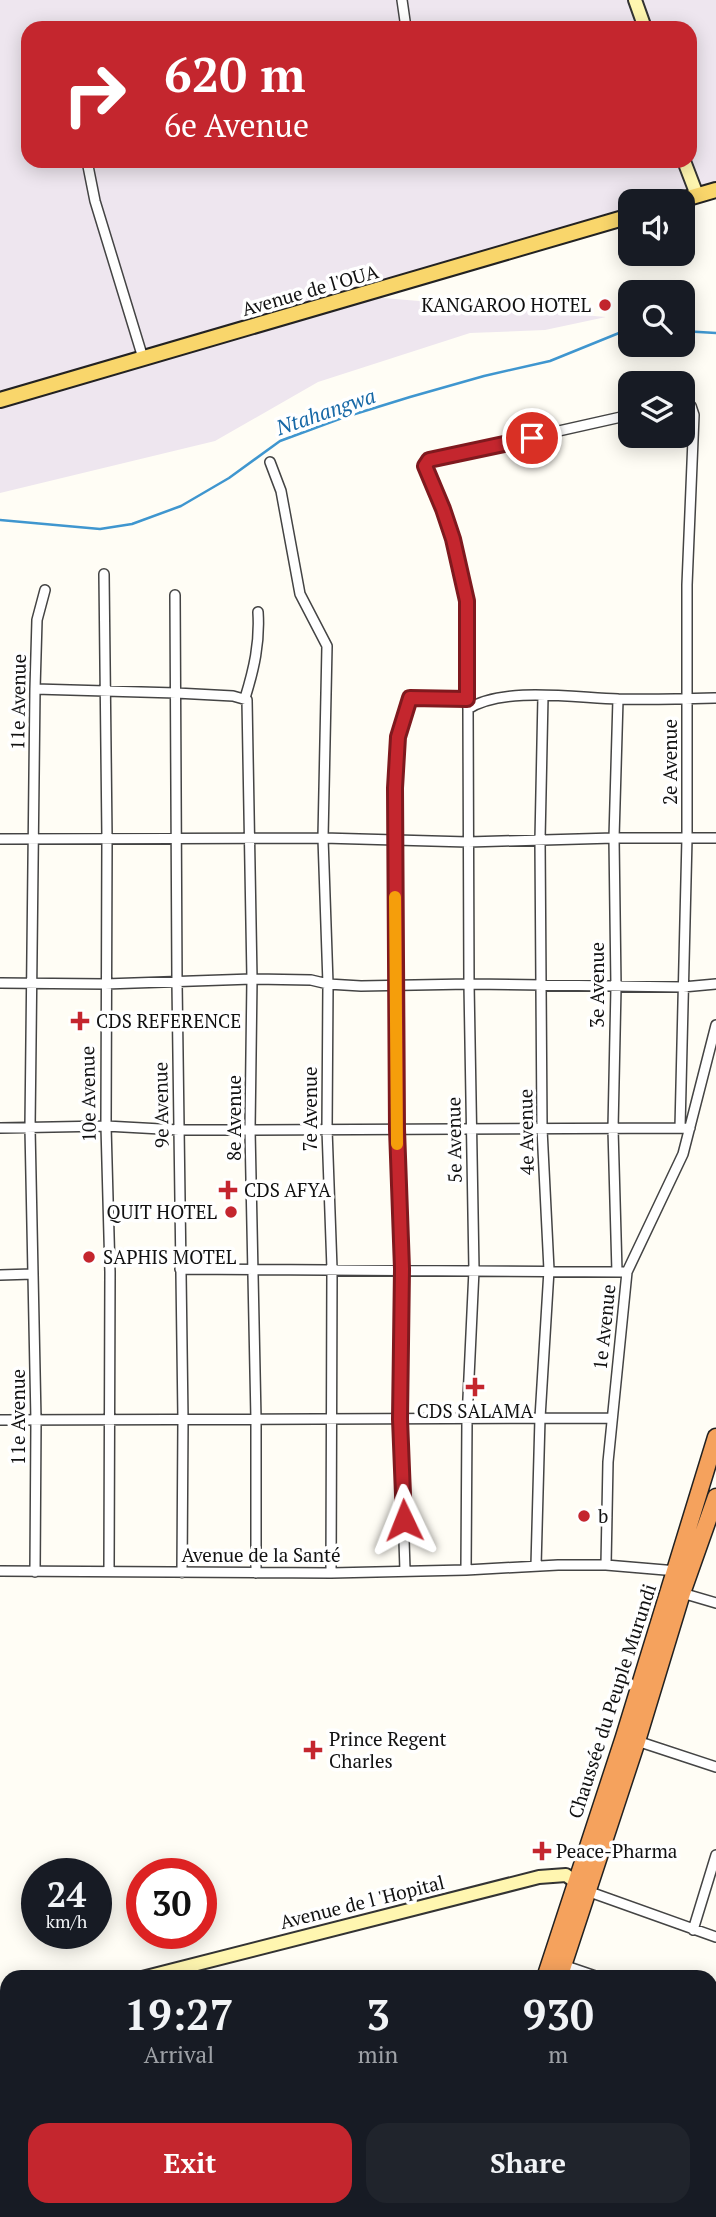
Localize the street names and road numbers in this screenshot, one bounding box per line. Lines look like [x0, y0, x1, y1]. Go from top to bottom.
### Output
street label: Avenue de l'OUA [239, 258, 381, 321]
street label: 11e Avenue [4, 654, 31, 750]
street label: 2e Avenue [657, 719, 682, 805]
street label: 3e Avenue [584, 942, 609, 1028]
street label: 10e Avenue [74, 1046, 101, 1142]
street label: 9e Avenue [147, 1062, 174, 1148]
street label: 7e Avenue [297, 1066, 322, 1152]
street label: 8e Avenue [221, 1075, 246, 1161]
street label: 4e Avenue [512, 1089, 539, 1175]
street label: 5e Avenue [440, 1097, 467, 1183]
street label: 1e Avenue [587, 1283, 620, 1371]
street label: 11e Avenue [5, 1369, 30, 1465]
street label: Avenue de la Santé [181, 1542, 341, 1567]
street label: Chaussée du Peuple Murundi [562, 1580, 661, 1821]
street label: Avenue de l 'Hopital [277, 1869, 447, 1934]

